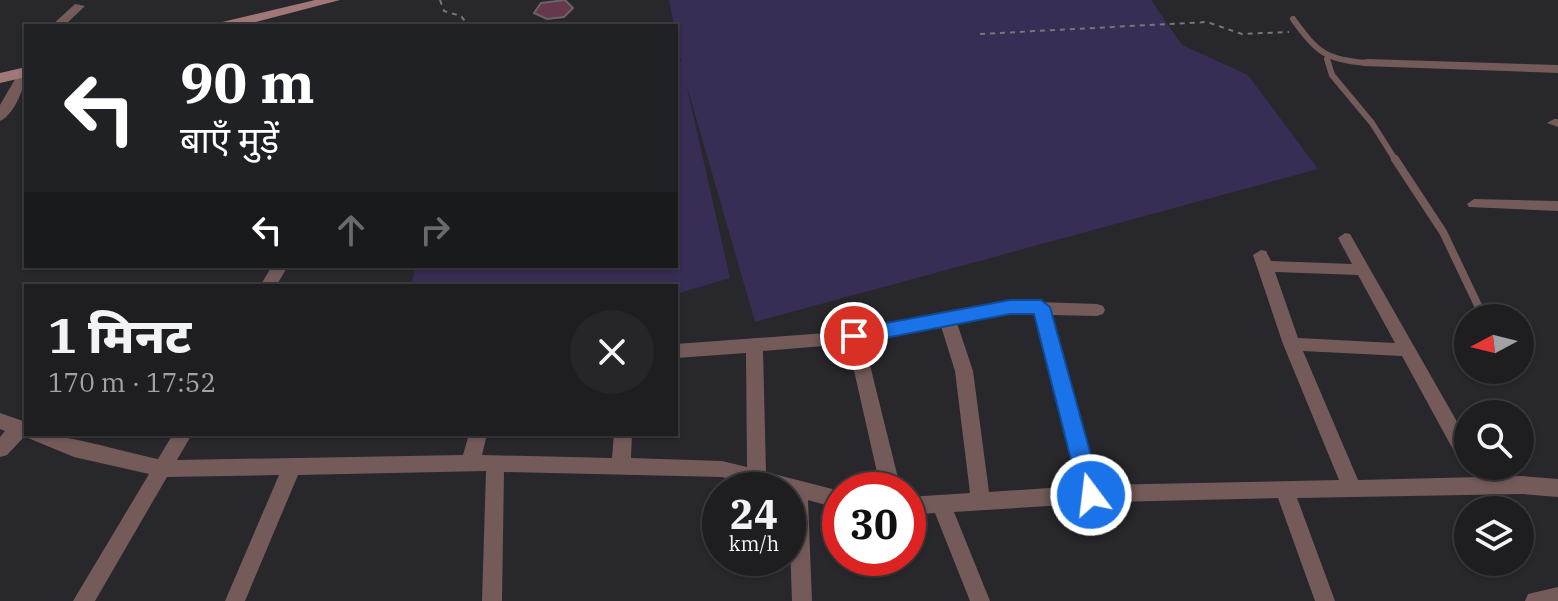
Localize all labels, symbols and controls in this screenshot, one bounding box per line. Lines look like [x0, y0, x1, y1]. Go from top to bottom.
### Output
text: 90 m [180, 46, 315, 118]
icon: left [48, 56, 152, 160]
text: बाएँ मुड़ें [180, 116, 279, 163]
icon: left [245, 208, 289, 252]
icon: ahead [329, 208, 373, 252]
icon: right [413, 208, 457, 252]
pin [820, 302, 888, 370]
text: 1 मिनट [48, 304, 191, 366]
north arrow [1454, 304, 1534, 384]
map controls [1454, 304, 1534, 576]
button: close [570, 310, 654, 394]
icon: arrive [832, 314, 876, 358]
text: 170 m · 17:52 [48, 365, 216, 399]
button: search [1454, 400, 1534, 480]
position arrow [1049, 453, 1133, 537]
speed limit sign: 30 [822, 472, 926, 576]
text: 24 [730, 488, 778, 540]
button: layers [1454, 496, 1534, 576]
text: km/h [729, 530, 779, 557]

